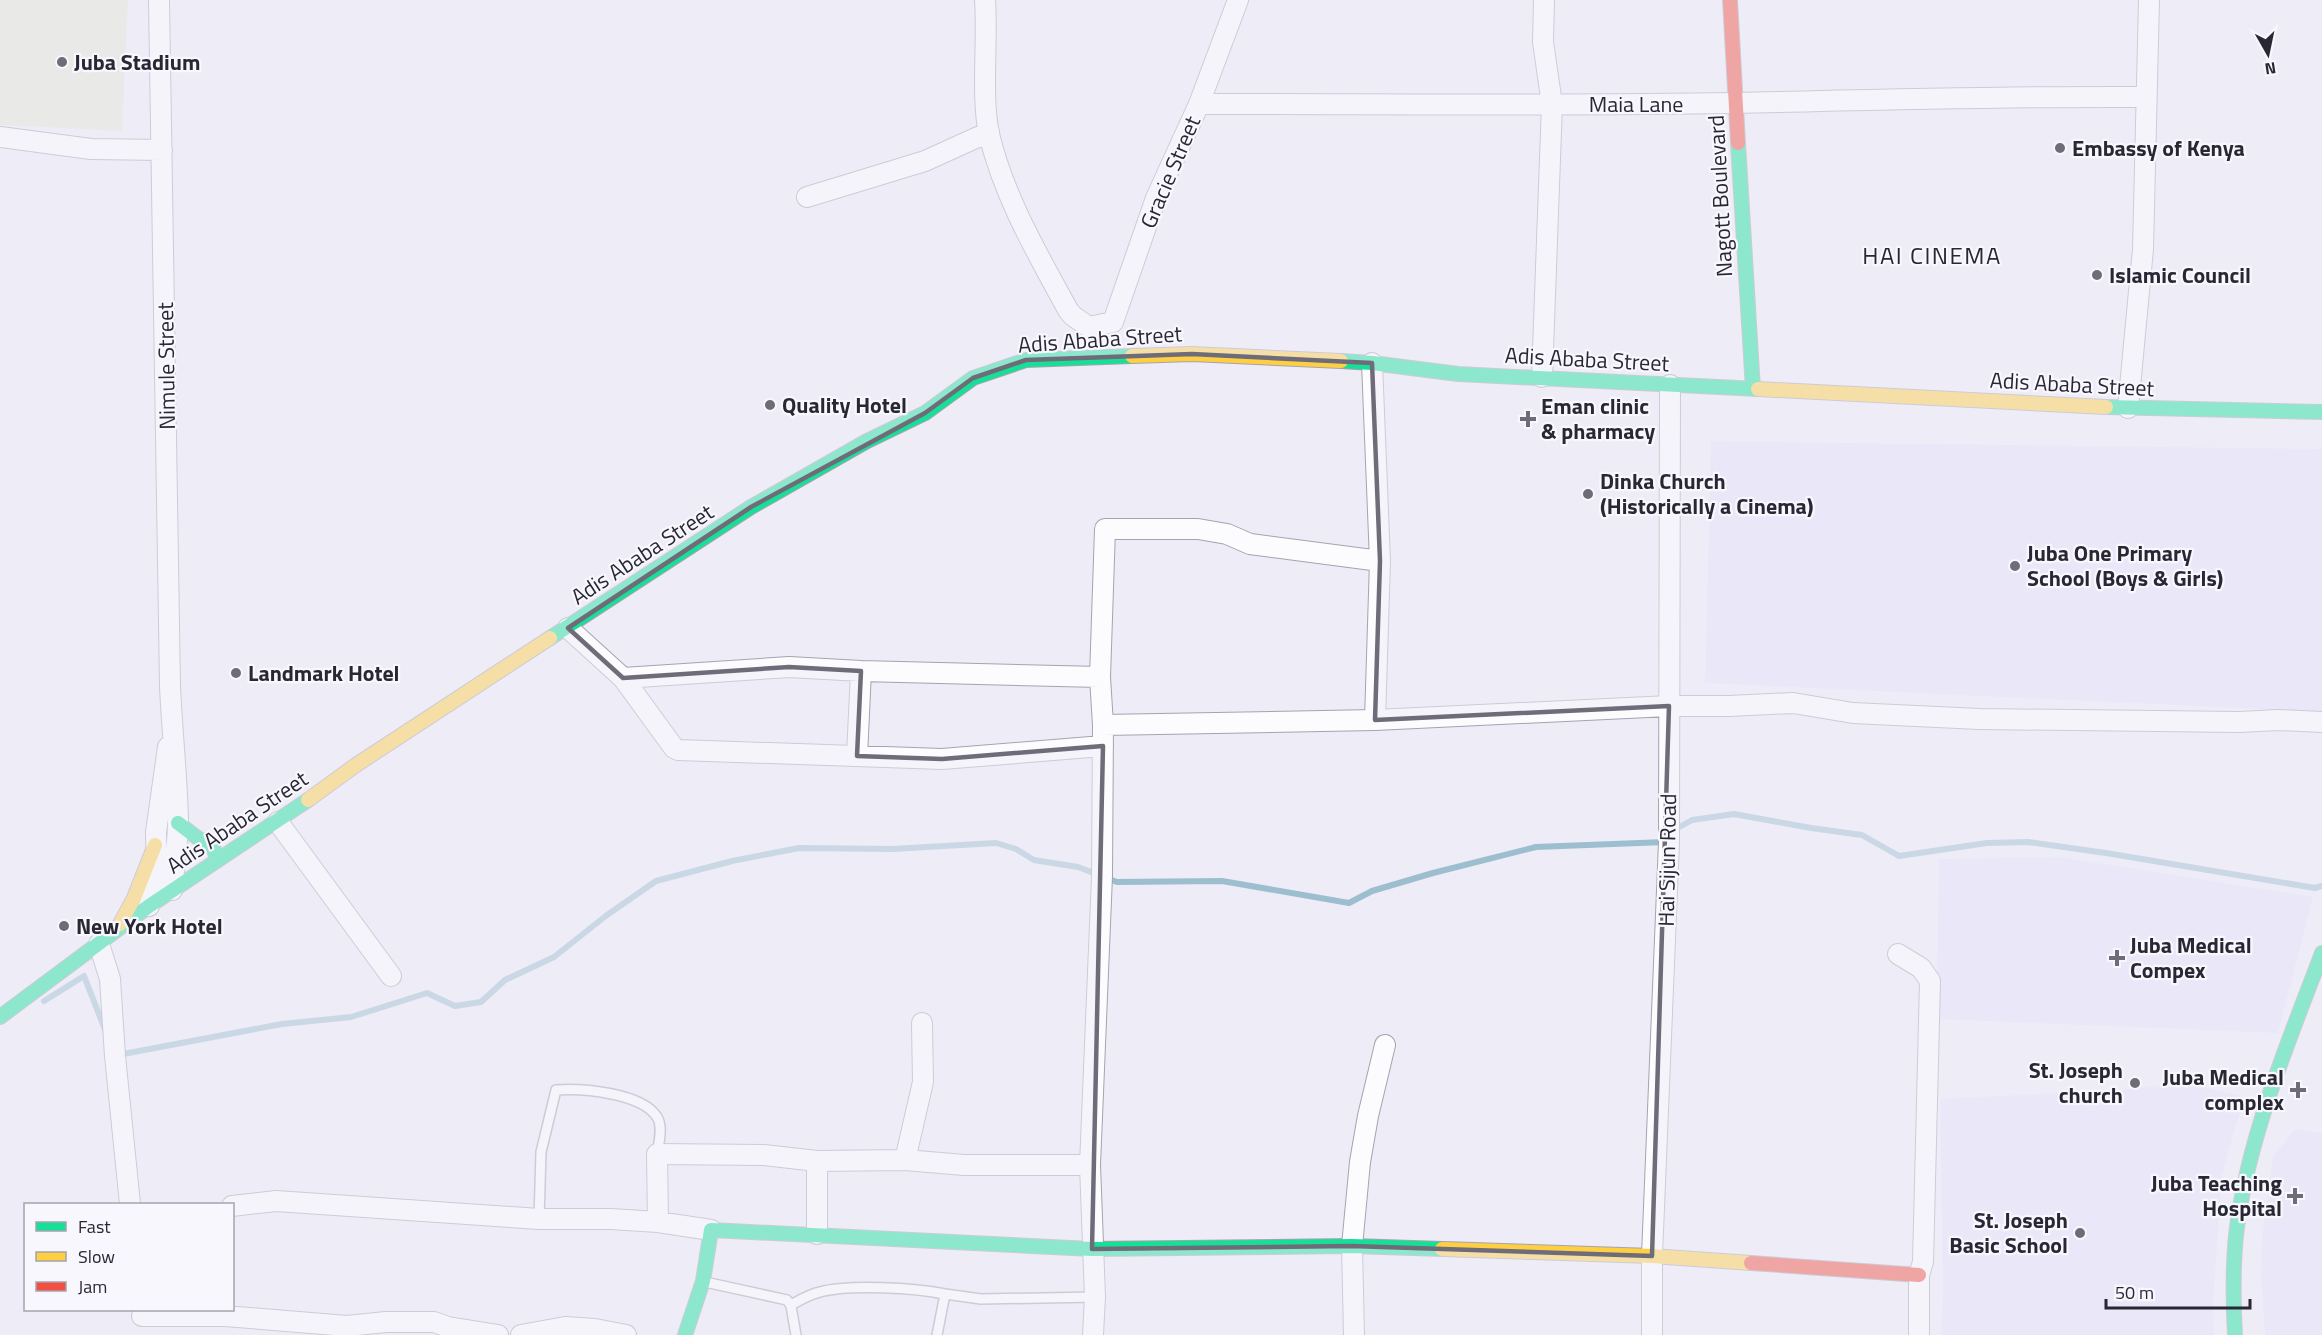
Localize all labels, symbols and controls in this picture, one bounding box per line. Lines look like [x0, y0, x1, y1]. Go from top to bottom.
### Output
north arrow [2238, 24, 2298, 84]
place label: Juba Stadium [74, 45, 200, 79]
marker: Juba Stadium [55, 55, 69, 69]
text: N [2263, 56, 2278, 82]
street label: Maia Lane [1589, 87, 1683, 121]
street label: Gracie Street [1131, 110, 1209, 234]
street label: Nagott Boulevard [1699, 114, 1741, 278]
place label: Embassy of Kenya [2072, 131, 2245, 165]
marker: Embassy of Kenya [2053, 141, 2067, 155]
district label: HAI CINEMA [1862, 237, 2002, 273]
place label: Islamic Council [2109, 258, 2251, 292]
marker: Islamic Council [2090, 268, 2104, 282]
street label: Nimule Street [148, 302, 184, 430]
street label: Adis Ababa Street [1017, 316, 1183, 362]
street label: Adis Ababa Street [1504, 338, 1670, 380]
street label: Adis Ababa Street [1989, 363, 2155, 405]
place label: Quality Hotel [782, 388, 907, 422]
place label: Eman clinic & pharmacy [1541, 389, 1655, 448]
marker: Quality Hotel [763, 398, 777, 412]
marker: Eman clinic & pharmacy [1519, 410, 1537, 428]
place label: Dinka Church (Historically a Cinema) [1600, 464, 1814, 523]
marker: Dinka Church (Historically a Cinema) [1581, 487, 1595, 501]
street label: Adis Ababa Street [564, 495, 720, 613]
place label: Juba One Primary School (Boys & Girls) [2027, 536, 2223, 595]
marker: Juba One Primary School (Boys & Girls) [2008, 559, 2022, 573]
place label: Landmark Hotel [248, 656, 400, 690]
marker: Landmark Hotel [229, 666, 243, 680]
street label: Adis Ababa Street [159, 762, 315, 882]
street label: Hai Sijun Road [1649, 793, 1685, 927]
place label: New York Hotel [76, 909, 223, 943]
marker: New York Hotel [57, 919, 71, 933]
place label: Juba Medical Compex [2130, 928, 2252, 987]
marker: Juba Medical Compex [2108, 949, 2126, 967]
place label: St. Joseph church [2029, 1053, 2123, 1112]
place label: Juba Medical complex [2162, 1060, 2285, 1119]
marker: St. Joseph church [2128, 1076, 2142, 1090]
marker: Juba Medical complex [2289, 1081, 2307, 1099]
place label: Juba Teaching Hospital [2151, 1166, 2282, 1225]
marker: Juba Teaching Hospital [2286, 1187, 2304, 1205]
legend [24, 1203, 234, 1311]
place label: St. Joseph Basic School [1949, 1203, 2068, 1262]
text: Fast [78, 1213, 111, 1240]
marker: St. Joseph Basic School [2073, 1226, 2087, 1240]
text: Slow [78, 1243, 115, 1270]
scale bar [2106, 1272, 2250, 1310]
text: Jam [78, 1273, 107, 1300]
text: 50 m [2115, 1279, 2154, 1306]

